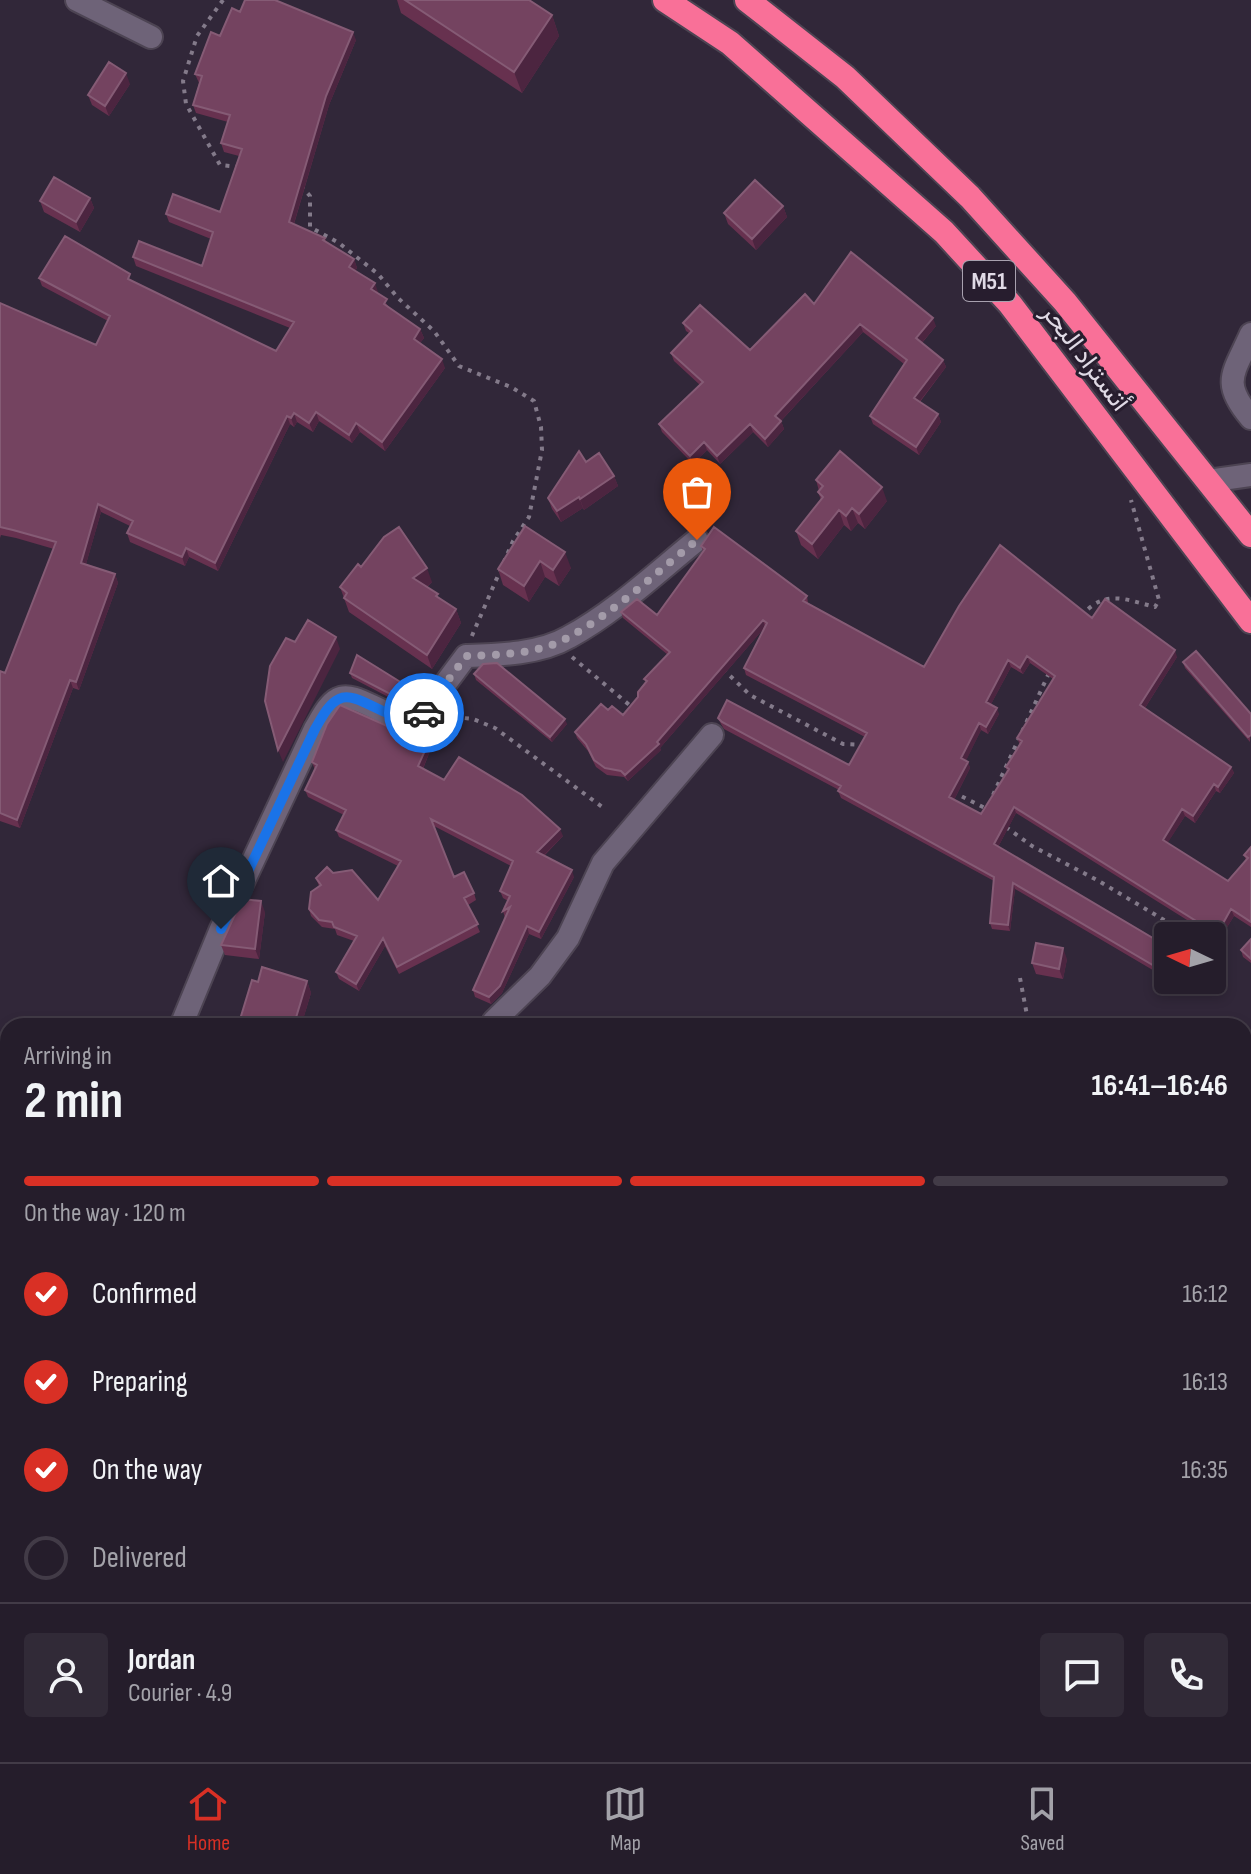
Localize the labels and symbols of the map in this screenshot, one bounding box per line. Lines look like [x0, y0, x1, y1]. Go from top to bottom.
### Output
road number: M51 [963, 261, 1015, 301]
street label: أتستراد البحر [1034, 297, 1136, 418]
pin [663, 458, 731, 540]
courier [384, 673, 464, 753]
pin [187, 847, 255, 929]
north arrow [1154, 922, 1226, 994]

